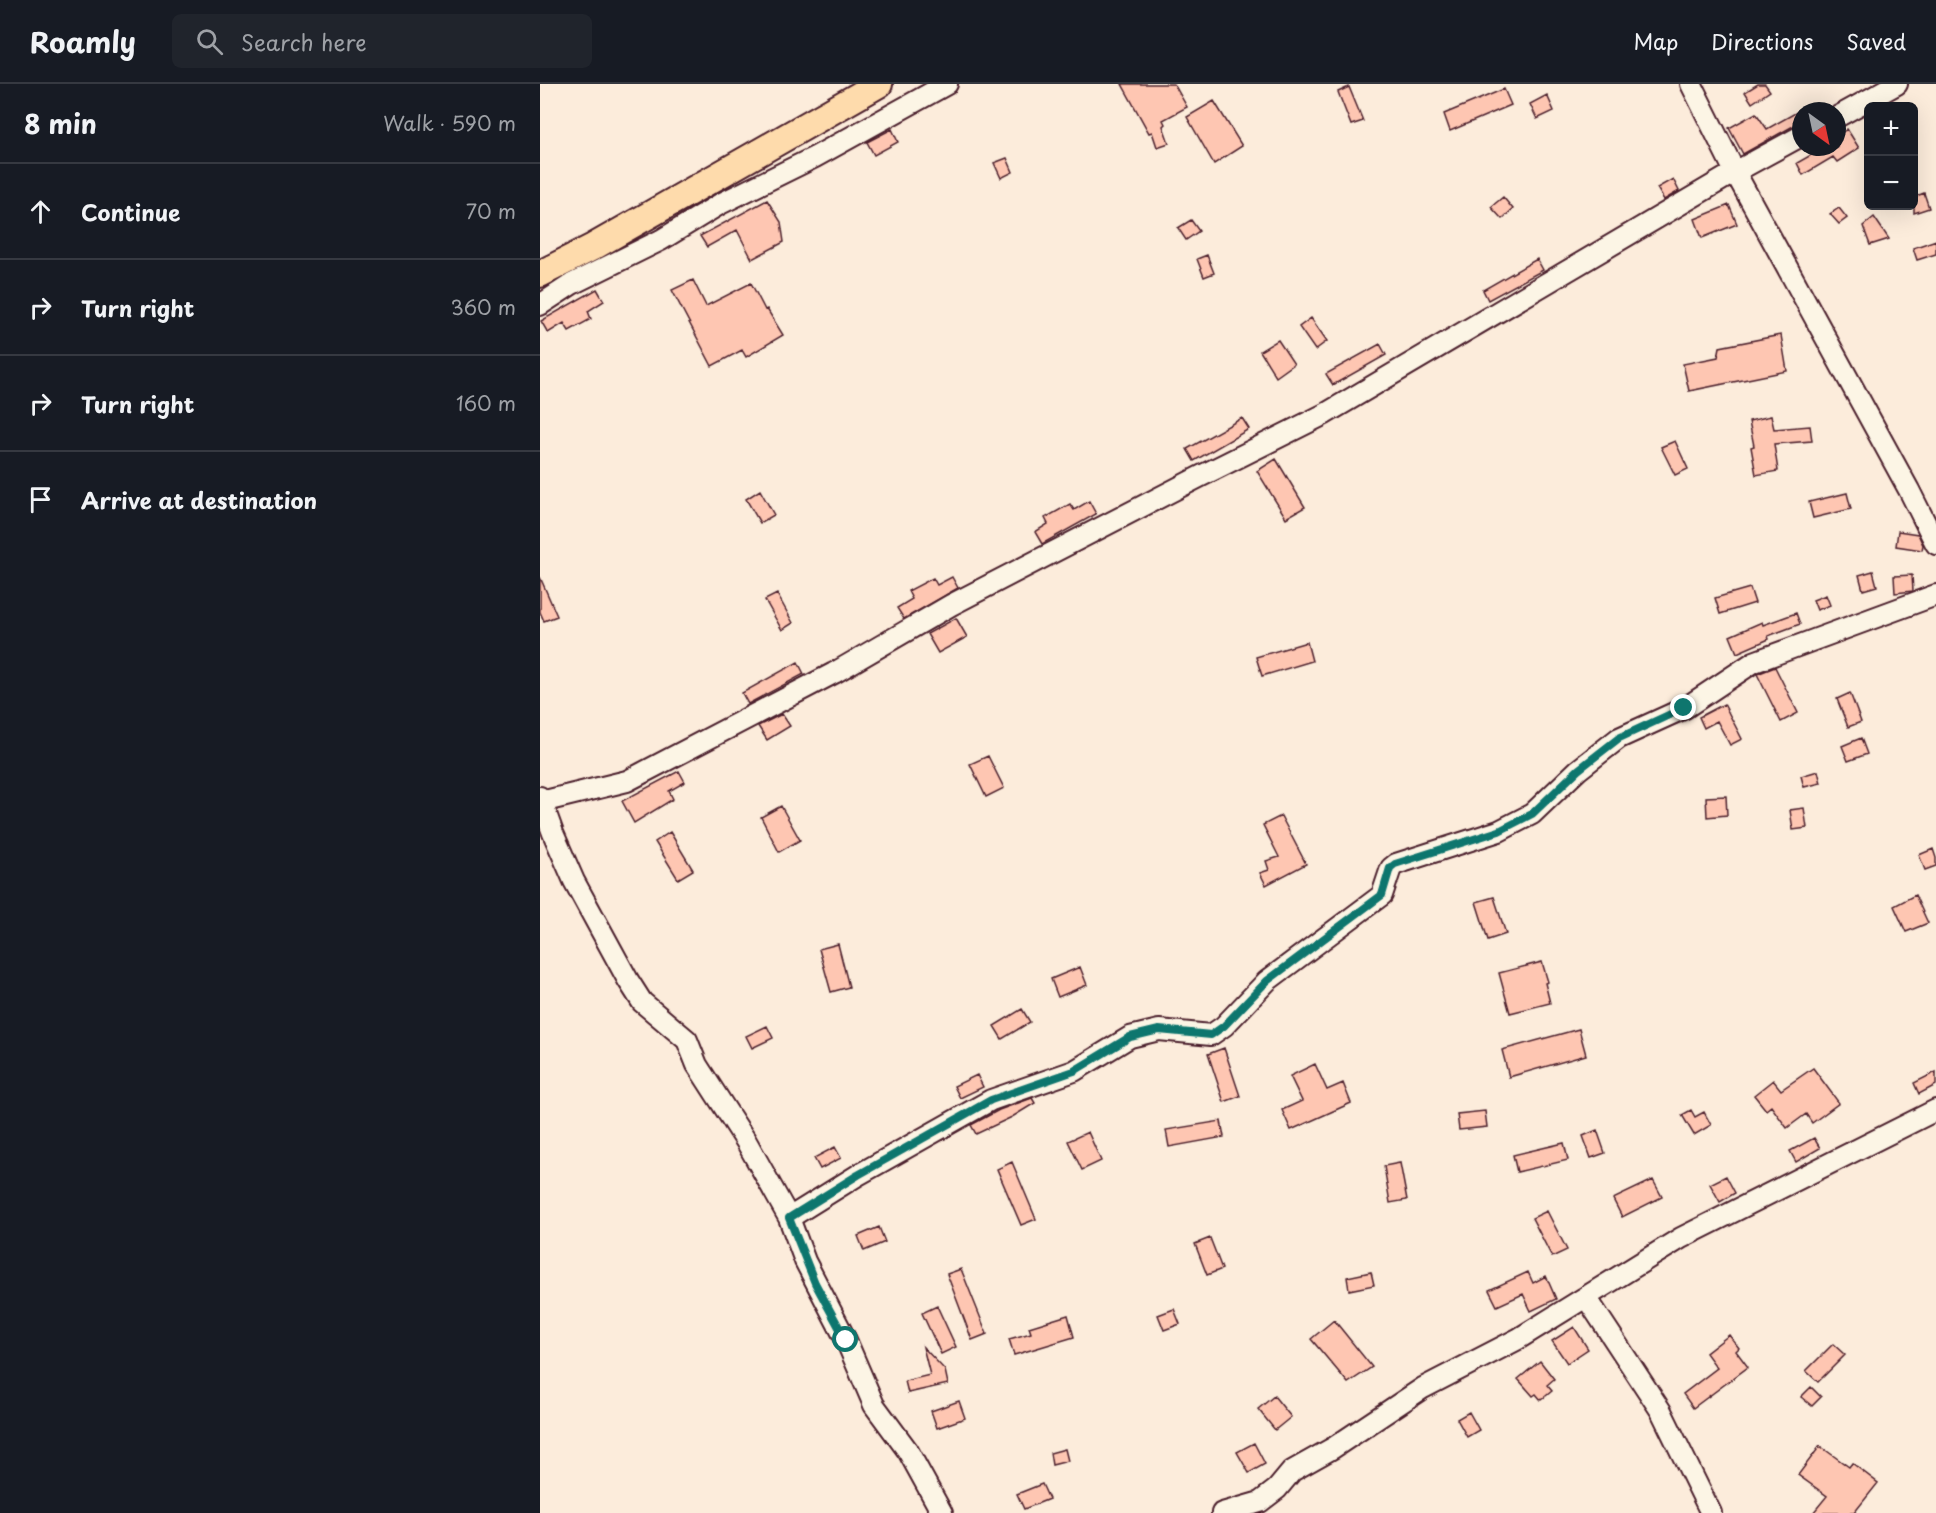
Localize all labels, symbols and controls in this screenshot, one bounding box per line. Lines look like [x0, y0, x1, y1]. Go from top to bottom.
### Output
search box [172, 14, 592, 68]
text: Roamly [30, 20, 136, 63]
icon: search [193, 25, 226, 58]
text: Search here [241, 25, 367, 58]
text: Map [1633, 25, 1678, 57]
text: Directions [1711, 25, 1813, 57]
text: Saved [1846, 25, 1906, 57]
north arrow [1792, 102, 1846, 156]
map controls [1864, 102, 1918, 210]
button: + [1864, 102, 1918, 156]
text: 8 min [24, 104, 97, 143]
text: Walk · 590 m [383, 108, 516, 138]
button: − [1864, 156, 1918, 210]
icon: ahead [24, 195, 57, 228]
text: Continue [81, 195, 180, 228]
text: 70 m [466, 196, 516, 226]
icon: right [24, 291, 57, 324]
text: Turn right [81, 291, 194, 324]
text: 360 m [450, 292, 516, 322]
icon: right [24, 387, 57, 420]
text: Turn right [81, 387, 194, 420]
text: 160 m [456, 388, 516, 418]
icon: arrive [24, 483, 57, 516]
text: Arrive at destination [81, 483, 317, 516]
route end [1670, 694, 1696, 720]
route start [832, 1326, 858, 1352]

